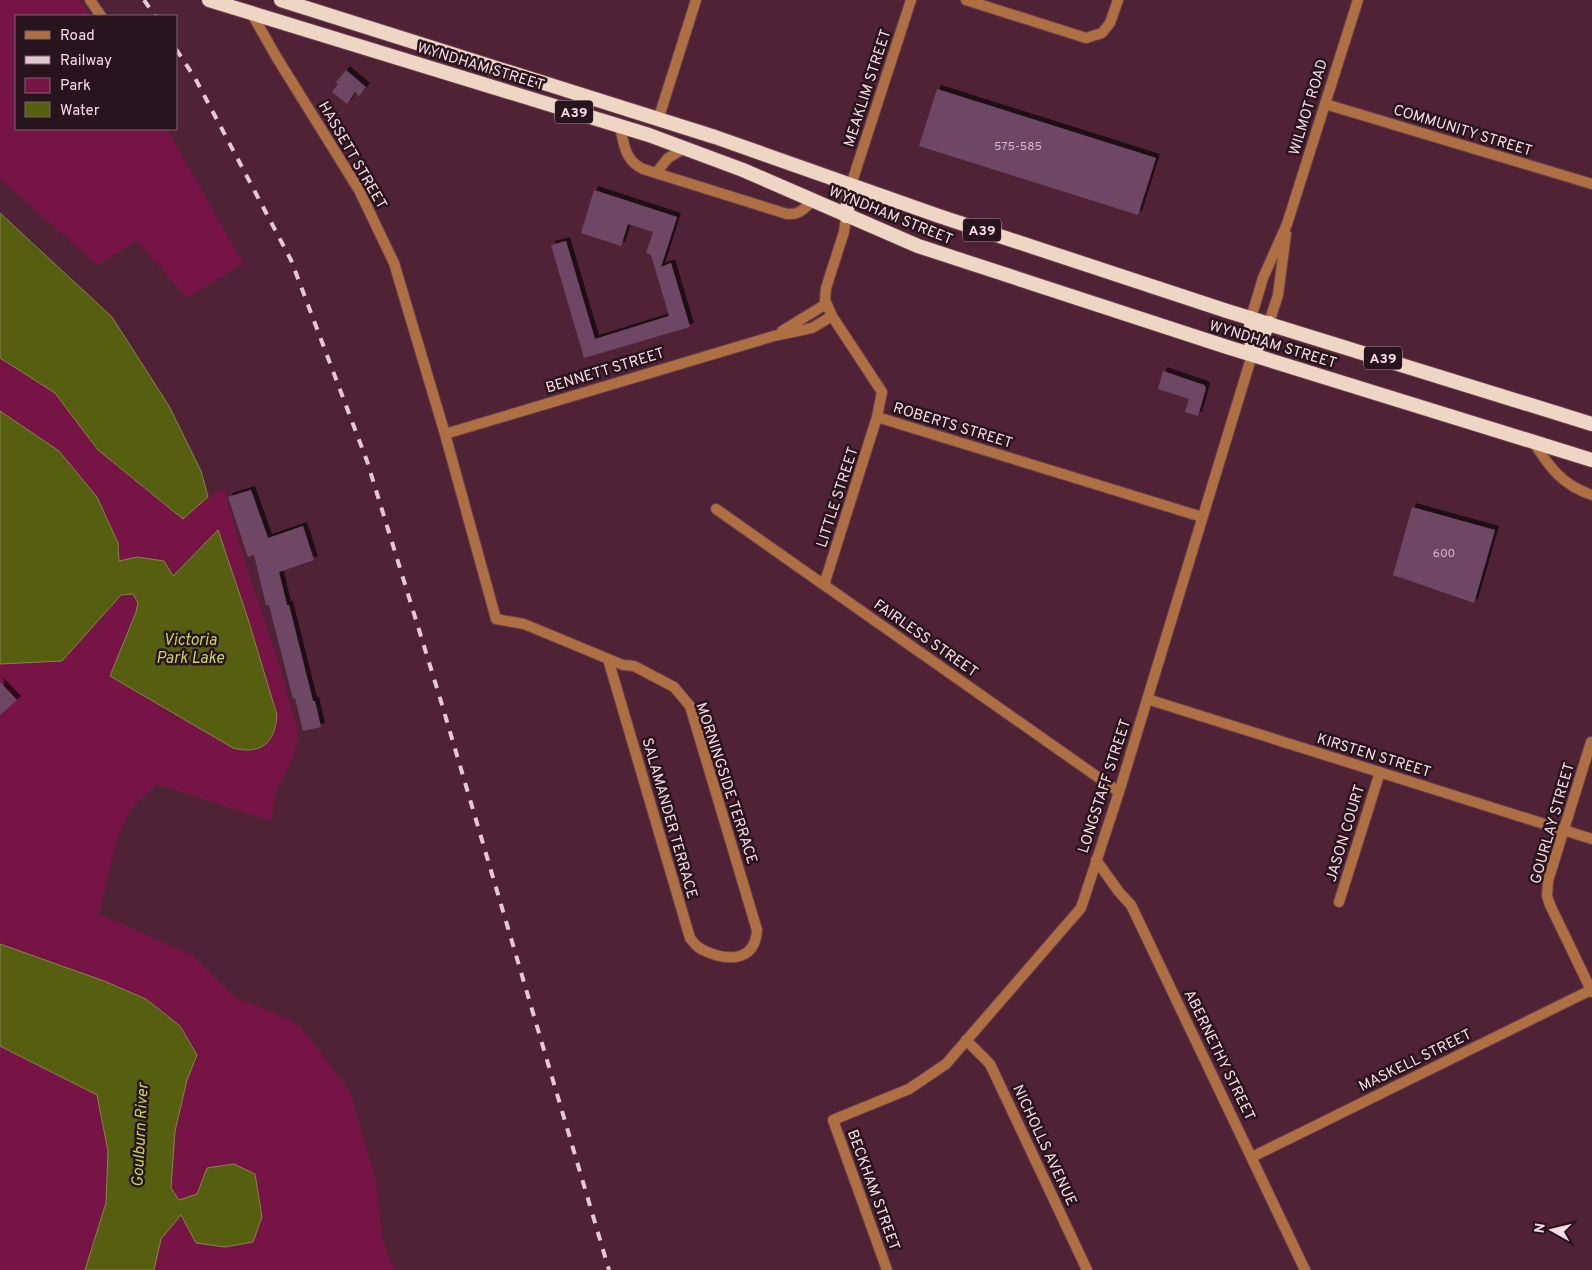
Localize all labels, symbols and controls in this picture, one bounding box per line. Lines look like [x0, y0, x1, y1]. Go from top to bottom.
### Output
legend [15, 15, 178, 130]
text: Road [60, 27, 95, 46]
street label: MEAKLIM STREET [840, 27, 896, 150]
street label: WYNDHAM STREET [415, 39, 547, 96]
text: Railway [60, 52, 112, 71]
street label: WILMOT ROAD [1286, 57, 1333, 158]
text: Park [60, 77, 91, 96]
street label: HASSETT STREET [313, 98, 390, 213]
road number: A39 [555, 100, 593, 124]
street label: COMMUNITY STREET [1391, 101, 1534, 162]
text: Water [60, 102, 100, 121]
house number: 575-585 [994, 139, 1042, 155]
street label: WYNDHAM STREET [826, 183, 955, 250]
road number: A39 [963, 218, 1001, 242]
street label: WYNDHAM STREET [1207, 317, 1339, 374]
street label: BENNETT STREET [544, 344, 667, 399]
road number: A39 [1364, 346, 1402, 369]
street label: ROBERTS STREET [890, 399, 1015, 454]
street label: LITTLE STREET [813, 445, 864, 550]
house number: 600 [1433, 546, 1455, 562]
street label: FAIRLESS STREET [869, 596, 981, 682]
water label: Victoria Park Lake [156, 631, 225, 669]
street label: MORNINGSIDE TERRACE [690, 700, 761, 867]
street label: LONGSTAFF STREET [1075, 717, 1136, 856]
street label: KIRSTEN STREET [1314, 730, 1433, 783]
street label: SALAMANDER TERRACE [637, 736, 701, 901]
street label: GOURLAY STREET [1527, 760, 1580, 886]
street label: JASON COURT [1323, 783, 1370, 884]
street label: ABERNETHY STREET [1179, 987, 1259, 1124]
street label: MASKELL STREET [1356, 1026, 1475, 1097]
water label: Goulburn River [128, 1081, 154, 1188]
street label: NICHOLLS AVENUE [1007, 1082, 1080, 1209]
street label: BECKHAM STREET [842, 1127, 903, 1254]
north arrow [1527, 1205, 1577, 1255]
text: N [1531, 1222, 1550, 1235]

